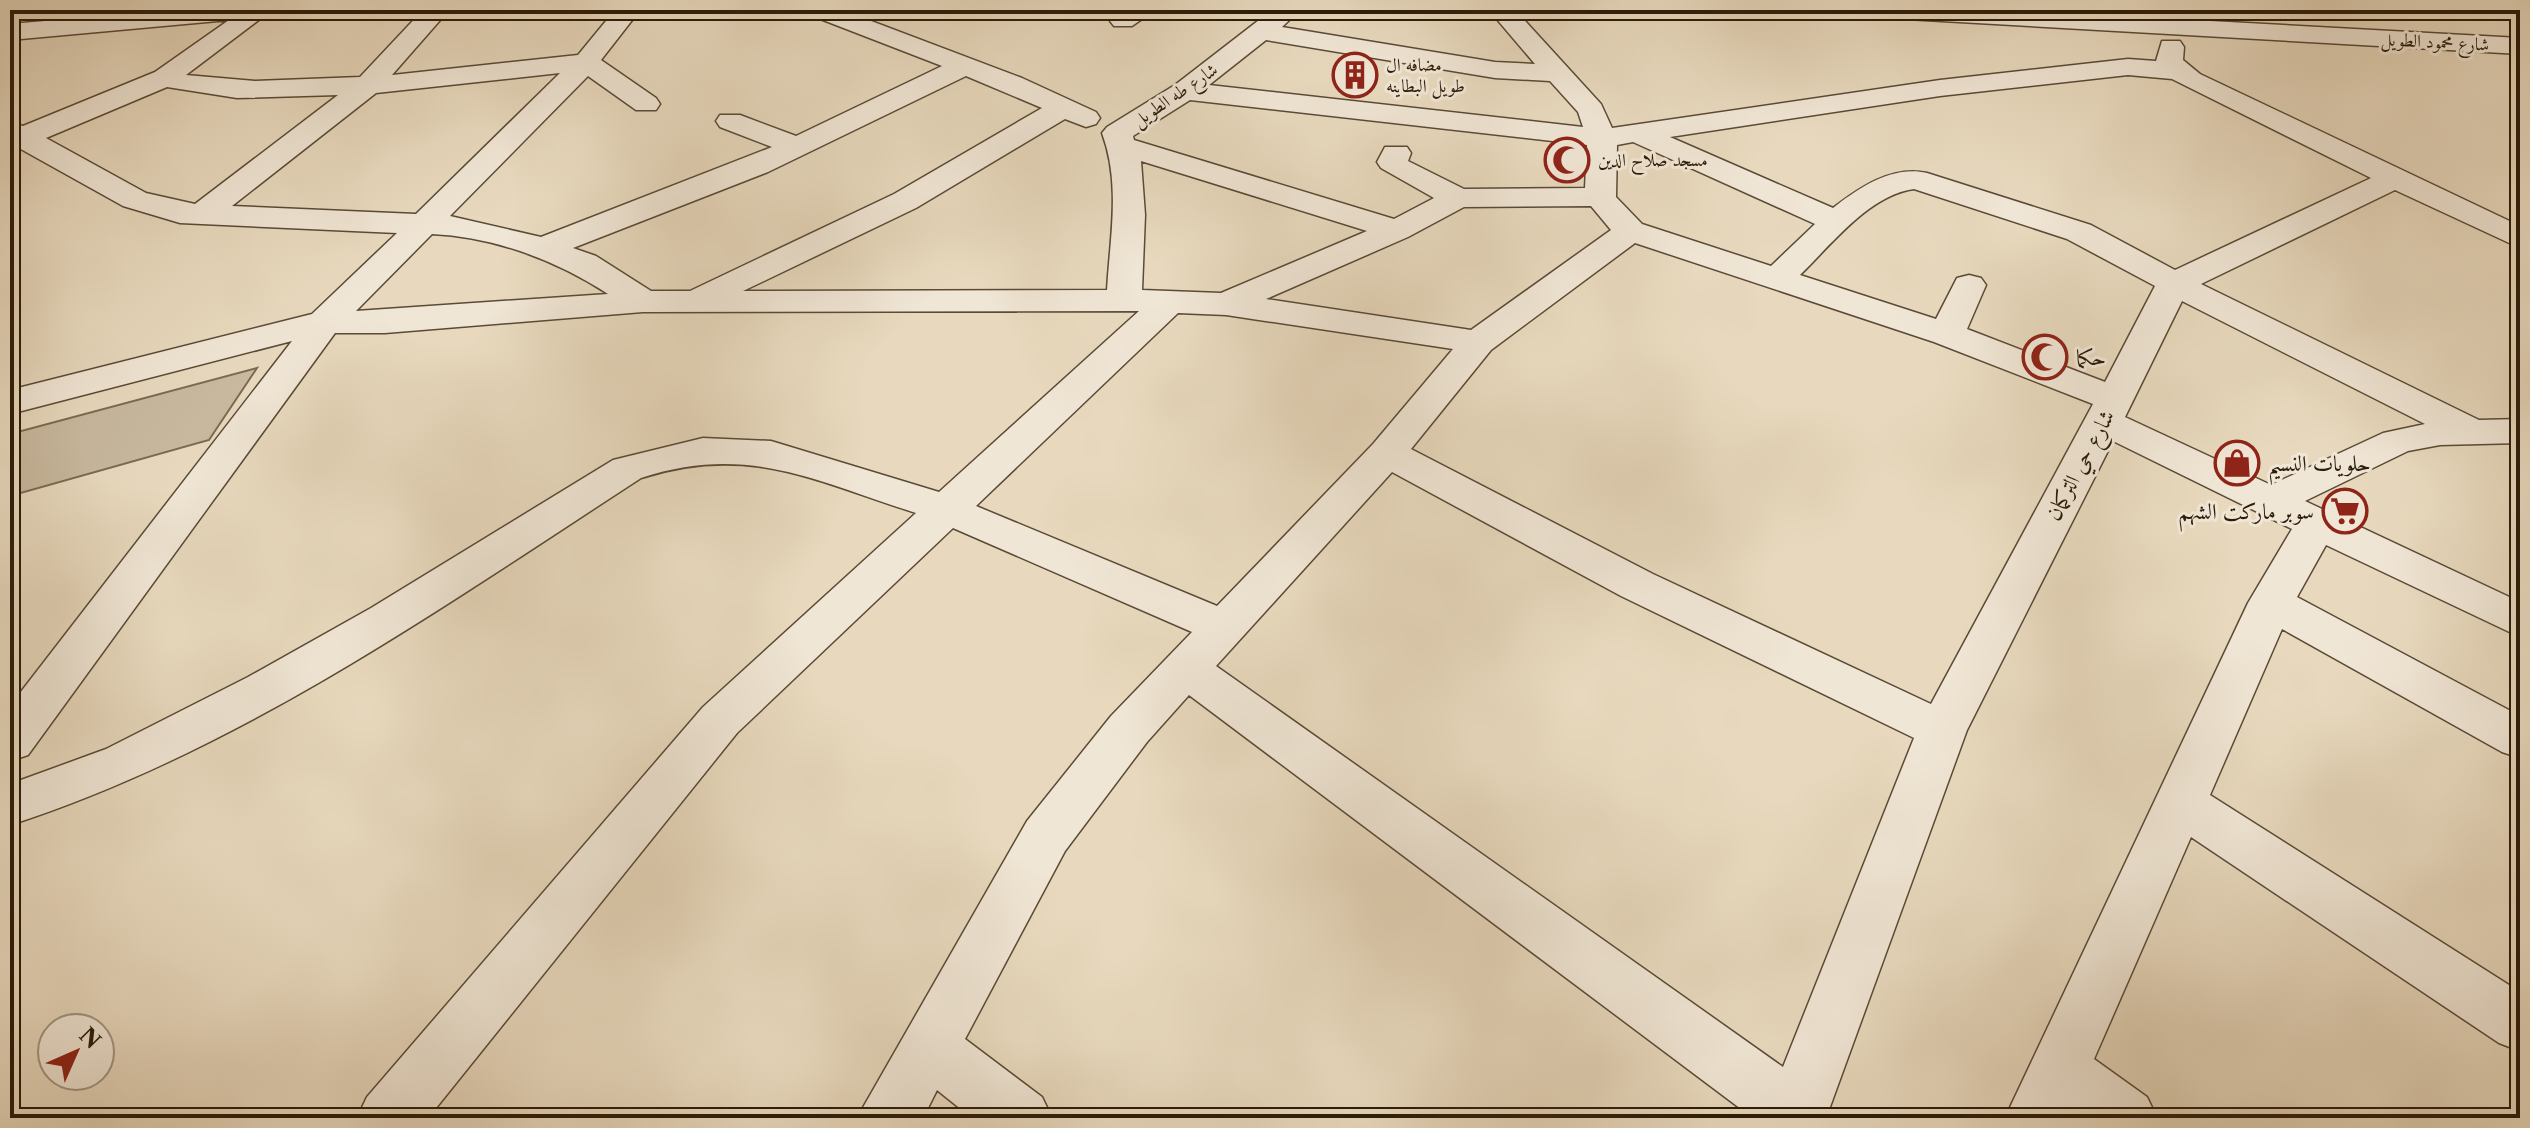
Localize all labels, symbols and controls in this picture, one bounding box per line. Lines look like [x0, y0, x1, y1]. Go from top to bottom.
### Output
street label: شارع محمود الطويل [2380, 28, 2490, 60]
building icon: مضافه ال طويل البطاينه [1331, 51, 1379, 99]
place label: مضافه ال طويل البطاينه [1386, 54, 1465, 99]
street label: شارع طه الطويل [1128, 58, 1224, 135]
mosque icon: مسجد صلاح الدين [1543, 136, 1591, 184]
place label: مسجد صلاح الدين [1598, 149, 1708, 176]
mosque icon: حكما [2021, 333, 2069, 381]
place label: حكما [2076, 344, 2106, 371]
street label: شارع حي التركمان [2040, 405, 2125, 527]
shop icon: حلويات النسيم [2213, 439, 2261, 487]
place label: حلويات النسيم [2268, 450, 2371, 485]
supermarket icon: سوبر ماركت الشهم [2321, 487, 2369, 535]
place label: سوبر ماركت الشهم [2178, 498, 2314, 532]
north arrow [36, 1012, 116, 1092]
text: N [73, 1022, 106, 1055]

